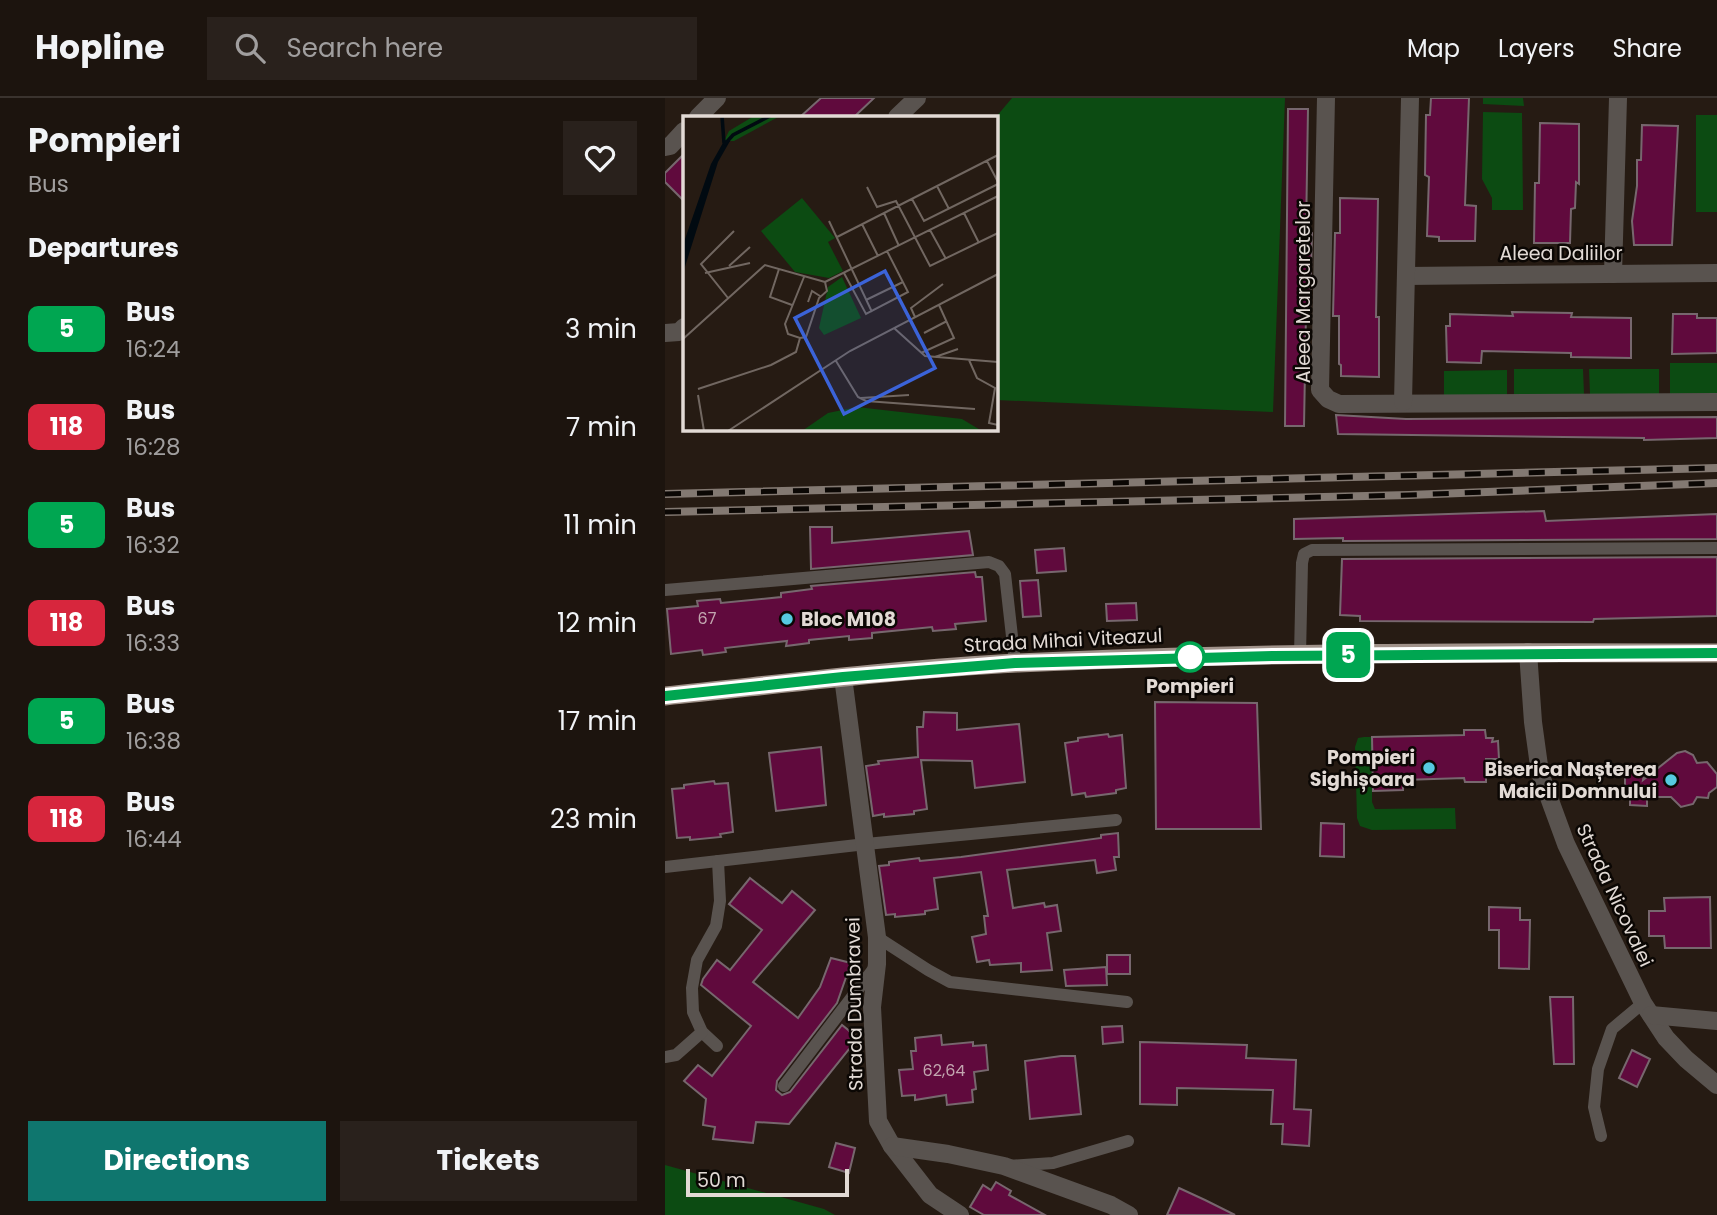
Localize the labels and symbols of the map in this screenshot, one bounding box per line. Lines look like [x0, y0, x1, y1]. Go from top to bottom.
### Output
inset map [683, 116, 997, 430]
street label: Aleea Margaretelor [1290, 201, 1317, 383]
street label: Aleea Daliilor [1499, 240, 1623, 267]
place label: Bloc M108 [801, 606, 896, 633]
house number: 67 [698, 607, 717, 630]
marker: Bloc M108 [779, 611, 795, 627]
street label: Strada Mihai Viteazul [963, 622, 1163, 659]
line badge: 5 [1325, 632, 1371, 678]
marker: Pompieri [1175, 642, 1205, 672]
place label: Pompieri [1146, 673, 1234, 700]
place label: Pompieri Sighișoara [1310, 744, 1415, 793]
place label: Biserica Nașterea Maicii Domnului [1484, 756, 1657, 805]
marker: Pompieri Sighișoara [1421, 760, 1437, 776]
marker: Biserica Nașterea Maicii Domnului [1663, 772, 1679, 788]
street label: Strada Nicovalei [1570, 819, 1660, 971]
street label: Strada Dumbravei [839, 917, 870, 1091]
house number: 62,64 [923, 1059, 965, 1082]
scale bar [686, 1166, 849, 1198]

